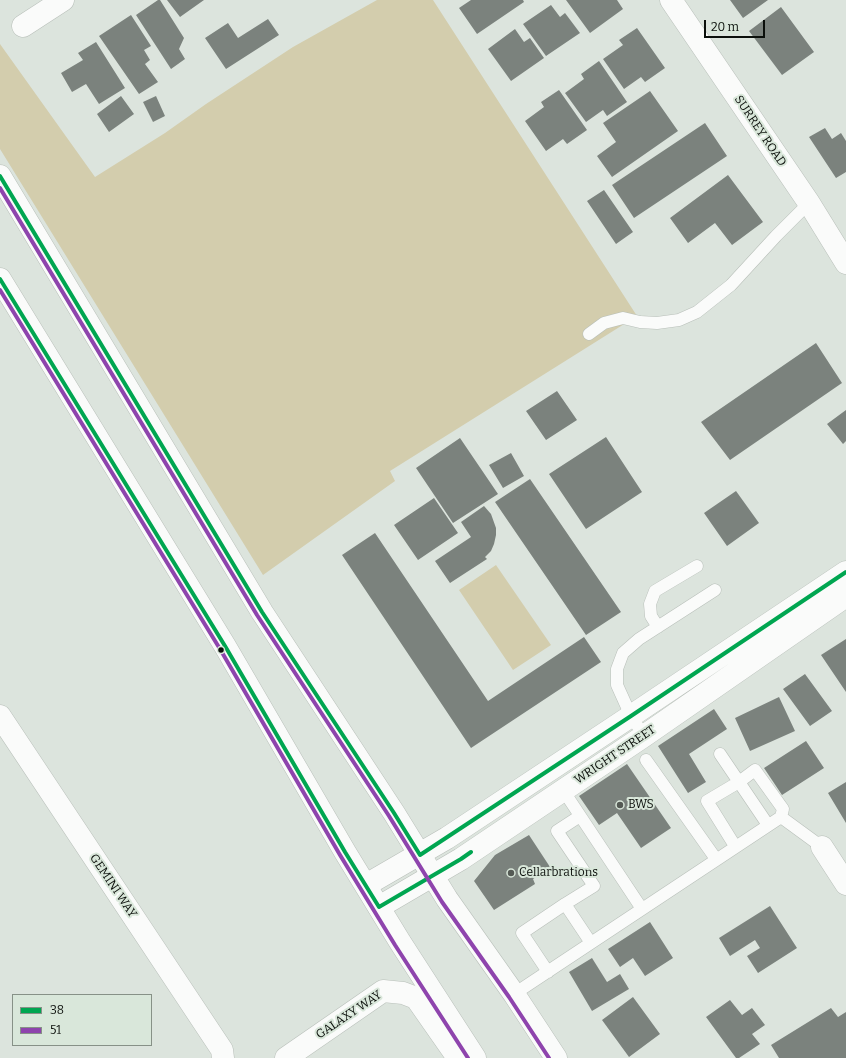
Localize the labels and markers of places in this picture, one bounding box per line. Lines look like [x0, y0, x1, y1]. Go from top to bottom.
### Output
unlabelled marker [216, 645, 226, 655]
place label: BWS [628, 798, 654, 812]
marker: BWS [615, 800, 625, 810]
place label: Cellarbrations [519, 866, 598, 880]
marker: Cellarbrations [506, 868, 516, 878]

